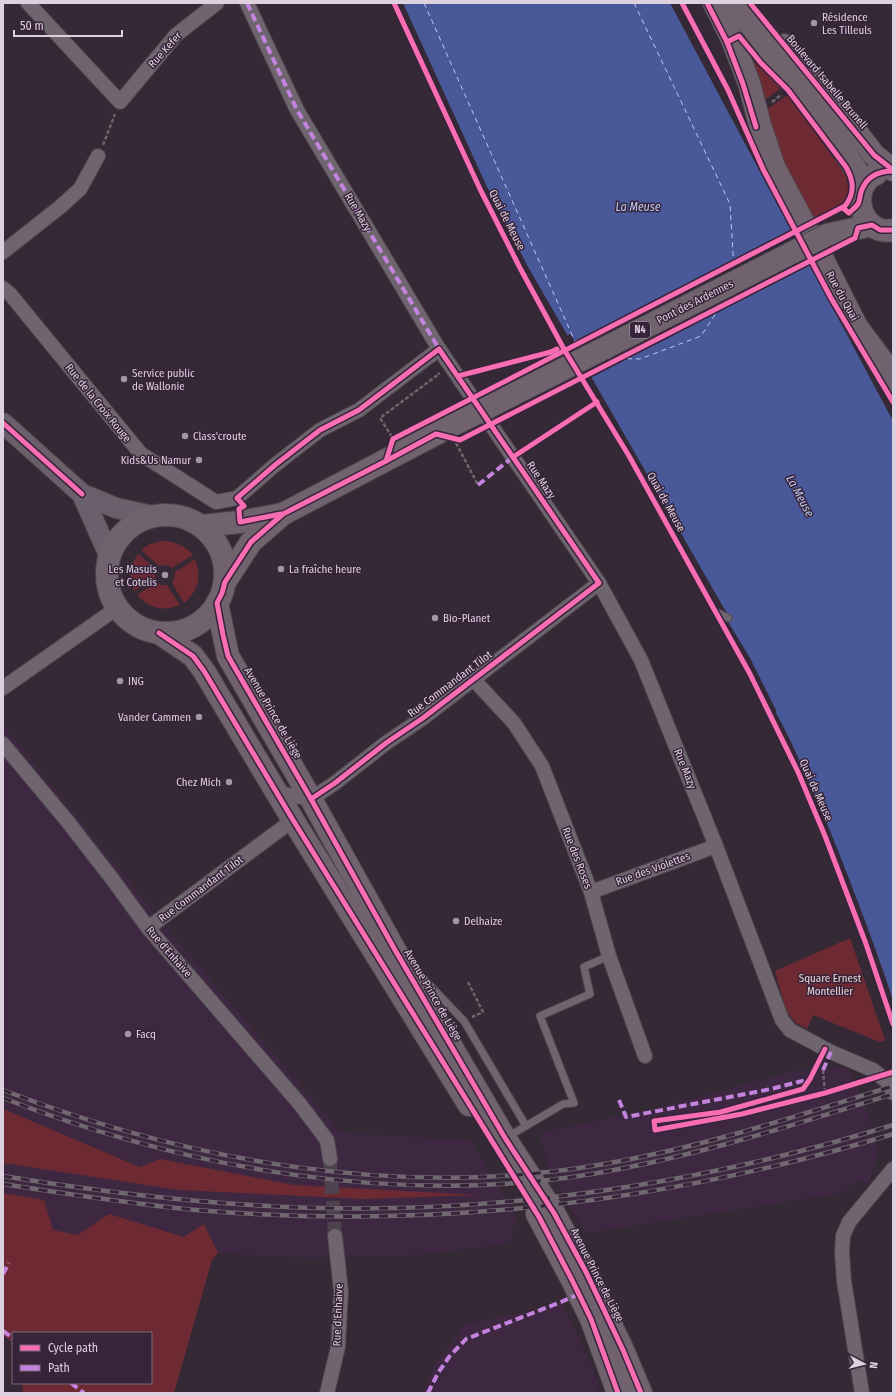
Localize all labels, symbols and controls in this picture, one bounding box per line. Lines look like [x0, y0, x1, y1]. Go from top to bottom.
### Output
place label: Résidence Les Tilleuls [822, 11, 872, 37]
scale bar [14, 12, 122, 38]
marker: Résidence Les Tilleuls [809, 18, 819, 28]
text: 50 m [20, 19, 44, 33]
street label: Rue Kefer [146, 29, 184, 70]
street label: Boulevard Isabelle Brunell [784, 32, 870, 132]
street label: Quai de Meuse [486, 187, 528, 253]
street label: Rue Mazy [342, 191, 374, 234]
water label: La Meuse [615, 200, 661, 214]
street label: Rue du Quai [823, 269, 861, 323]
street label: Pont des Ardennes [655, 277, 736, 327]
road number: N4 [630, 322, 650, 338]
street label: Rue de la Croix Rouge [62, 361, 134, 445]
place label: Service public de Wallonie [132, 367, 195, 393]
marker: Service public de Wallonie [119, 374, 129, 384]
place label: Class'croute [193, 430, 247, 443]
marker: Class'croute [180, 431, 190, 441]
place label: Kids&Us Namur [121, 454, 191, 467]
marker: Kids&Us Namur [194, 455, 204, 465]
street label: Rue Mazy [524, 459, 558, 501]
street label: Quai de Meuse [644, 470, 688, 534]
water label: La Meuse [783, 473, 817, 519]
place label: Les Masuis et Cotelis [109, 563, 157, 589]
place label: La fraîche heure [289, 563, 361, 576]
marker: La fraîche heure [276, 564, 286, 574]
marker: Les Masuis et Cotelis [160, 570, 170, 580]
place label: Bio-Planet [443, 612, 491, 625]
marker: Bio-Planet [430, 613, 440, 623]
street label: Rue Commandant Tilot [405, 648, 495, 720]
street label: Avenue Prince de Liège [241, 665, 305, 761]
place label: ING [128, 675, 144, 688]
marker: ING [115, 676, 125, 686]
place label: Vander Cammen [118, 711, 191, 724]
marker: Vander Cammen [194, 712, 204, 722]
street label: Rue Mazy [671, 747, 699, 791]
street label: Quai de Meuse [797, 757, 835, 823]
place label: Chez Mich [176, 776, 221, 789]
marker: Chez Mich [224, 777, 234, 787]
street label: Rue des Roses [559, 825, 595, 891]
street label: Rue des Violettes [614, 849, 692, 888]
street label: Rue Commandant Tilot [156, 853, 246, 925]
place label: Delhaize [464, 915, 502, 928]
marker: Delhaize [451, 916, 461, 926]
street label: Rue d'Enhaive [143, 924, 195, 980]
street label: Avenue Prince de Liège [401, 947, 465, 1043]
park label: Square Ernest Montellier [799, 972, 862, 998]
place label: Facq [136, 1028, 156, 1041]
marker: Facq [123, 1029, 133, 1039]
street label: Avenue Prince de Liège [568, 1226, 626, 1324]
street label: Rue d'Enhaive [330, 1283, 346, 1347]
legend [12, 1332, 152, 1384]
text: Cycle path [48, 1341, 98, 1355]
north arrow [844, 1344, 884, 1384]
text: Path [48, 1361, 70, 1375]
text: N [867, 1361, 880, 1369]

